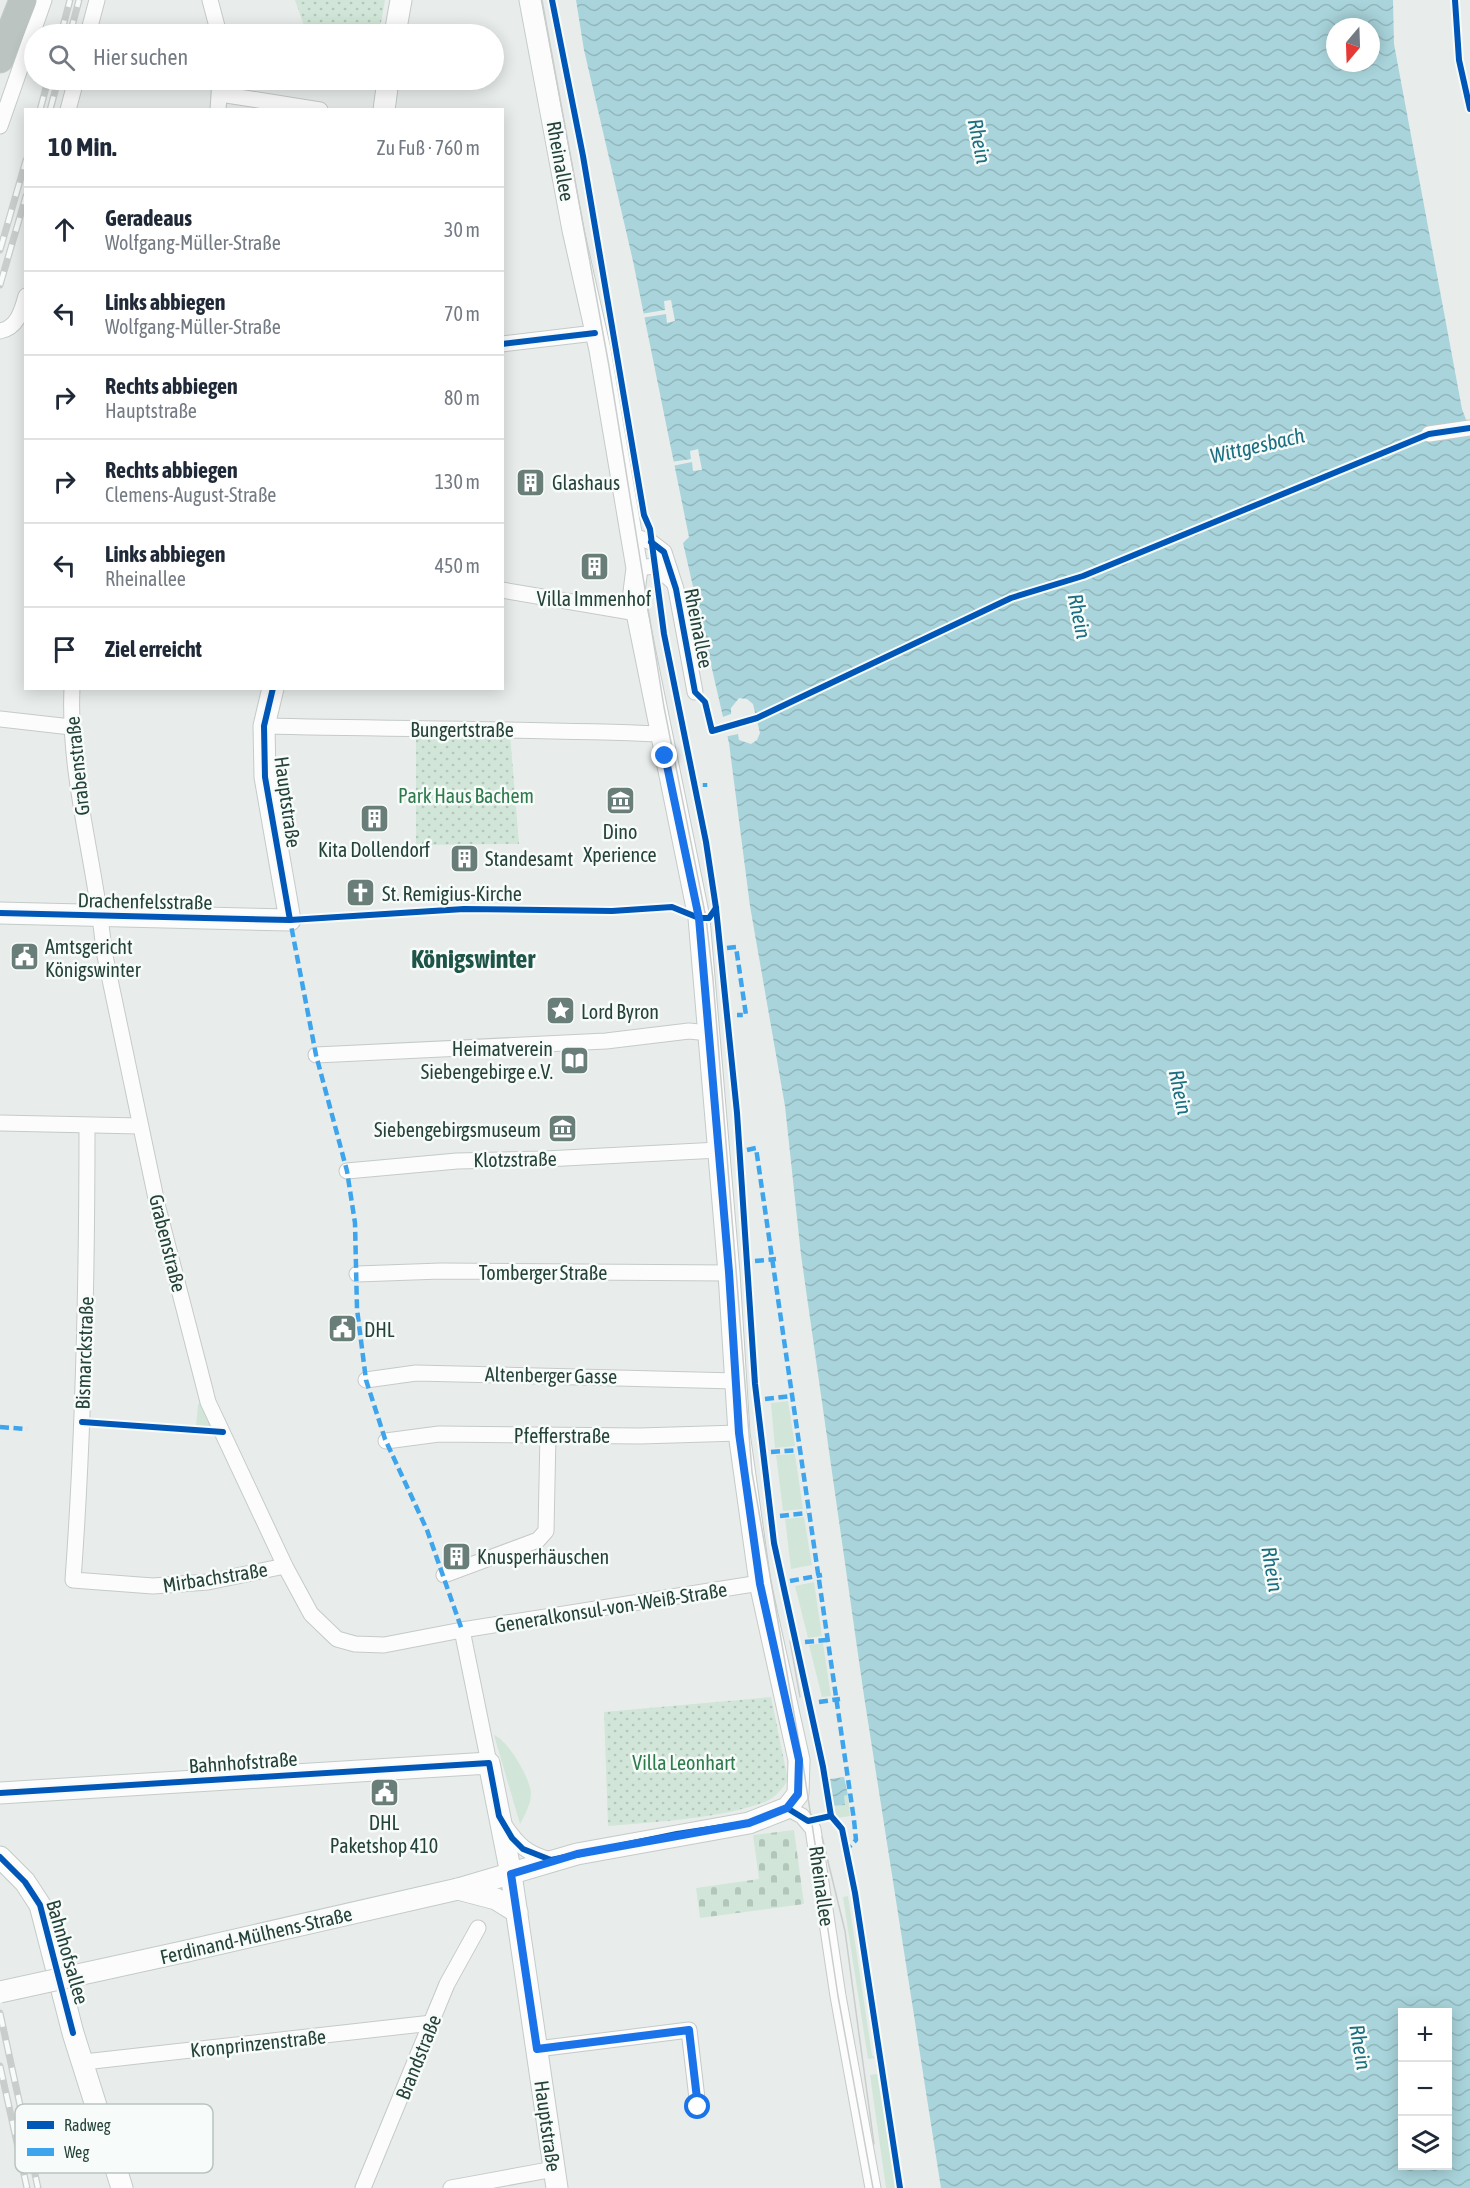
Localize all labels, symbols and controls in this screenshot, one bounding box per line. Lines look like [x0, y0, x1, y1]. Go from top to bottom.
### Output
north arrow [1326, 18, 1380, 72]
search box [24, 24, 504, 90]
icon: search [45, 41, 78, 74]
text: Hier suchen [93, 44, 188, 70]
water label: Rhein [964, 116, 996, 166]
street label: Rheinallee [543, 119, 579, 203]
text: 10 Min. [48, 132, 117, 162]
text: Zu Fuß · 760 m [377, 136, 480, 159]
text: Geradeaus [105, 205, 192, 231]
icon: ahead [48, 213, 81, 246]
text: 30 m [444, 218, 480, 241]
text: Wolfgang-Müller-Straße [105, 231, 281, 254]
text: Links abbiegen [105, 289, 226, 315]
icon: left [48, 297, 81, 330]
text: 70 m [444, 302, 480, 325]
text: Wolfgang-Müller-Straße [105, 315, 281, 338]
text: Rechts abbiegen [105, 373, 238, 399]
icon: right [48, 381, 81, 414]
text: 80 m [444, 386, 480, 409]
text: Hauptstraße [105, 399, 197, 422]
water label: Wittgesbach [1208, 423, 1306, 467]
text: Rechts abbiegen [105, 457, 238, 483]
icon: right [48, 465, 81, 498]
building icon: Glashaus [515, 466, 547, 498]
text: 130 m [435, 470, 480, 493]
place label: Glashaus [552, 471, 620, 494]
text: Clemens-August-Straße [105, 483, 276, 506]
text: Links abbiegen [105, 541, 226, 567]
icon: left [48, 549, 81, 582]
building icon: Villa Immenhof [578, 551, 610, 583]
text: 450 m [435, 554, 480, 577]
text: Rheinallee [105, 567, 186, 590]
street label: Rheinallee [680, 586, 718, 670]
place label: Villa Immenhof [537, 587, 652, 610]
water label: Rhein [1064, 591, 1096, 641]
icon: arrive [48, 633, 81, 666]
text: Ziel erreicht [105, 636, 202, 662]
street label: Grabenstraße [60, 715, 94, 817]
street label: Bungertstraße [410, 718, 514, 741]
route end [651, 742, 677, 768]
street label: Hauptstraße [270, 755, 306, 849]
park label: Park Haus Bachem [398, 784, 534, 807]
museum icon: Dino Xperience [604, 784, 636, 816]
building icon: Kita Dollendorf [358, 802, 390, 834]
place label: Dino Xperience [583, 820, 657, 866]
place label: Kita Dollendorf [318, 838, 431, 861]
building icon: Standesamt [448, 842, 480, 874]
place label: Standesamt [485, 847, 573, 870]
church icon: St. Remigius-Kirche [345, 877, 377, 909]
place label: St. Remigius-Kirche [382, 882, 522, 905]
street label: Drachenfelsstraße [77, 888, 213, 914]
place label: Amtsgericht Königswinter [45, 935, 142, 981]
public building icon: Amtsgericht Königswinter [8, 941, 40, 973]
district label: Königswinter [411, 944, 536, 974]
place icon: Lord Byron [544, 995, 576, 1027]
place label: Lord Byron [581, 1000, 659, 1023]
place label: Heimatverein Siebengebirge e.V. [421, 1037, 553, 1083]
library icon: Heimatverein Siebengebirge e.V. [558, 1044, 590, 1076]
water label: Rhein [1165, 1067, 1197, 1117]
museum icon: Siebengebirgsmuseum [546, 1113, 578, 1145]
place label: Siebengebirgsmuseum [374, 1118, 541, 1141]
street label: Klotzstraße [473, 1147, 557, 1171]
street label: Grabenstraße [145, 1192, 191, 1294]
street label: Tomberger Straße [479, 1261, 607, 1284]
street label: Bismarckstraße [71, 1296, 97, 1410]
public building icon: DHL [327, 1313, 359, 1345]
place label: DHL [364, 1318, 395, 1341]
street label: Altenberger Gasse [485, 1362, 617, 1388]
street label: Pfefferstraße [514, 1424, 610, 1447]
building icon: Knusperhäuschen [440, 1540, 472, 1572]
place label: Knusperhäuschen [477, 1545, 609, 1568]
water label: Rhein [1257, 1545, 1289, 1593]
street label: Mirbachstraße [161, 1557, 269, 1597]
street label: Generalkonsul-von-Weiß-Straße [493, 1577, 729, 1637]
street label: Bahnhofstraße [188, 1747, 298, 1777]
park label: Villa Leonhart [632, 1751, 736, 1774]
public building icon: DHL Paketshop 410 [368, 1776, 400, 1808]
place label: DHL Paketshop 410 [330, 1811, 438, 1857]
street label: Rheinallee [805, 1844, 839, 1928]
street label: Bahnhofsallee [42, 1897, 94, 2007]
street label: Ferdinand-Mülhens-Straße [158, 1902, 354, 1968]
map controls [1398, 2008, 1452, 2170]
button: + [1398, 2008, 1452, 2062]
street label: Brandstraße [391, 2011, 445, 2103]
water label: Rhein [1345, 2023, 1377, 2071]
street label: Kronprinzenstraße [189, 2024, 327, 2062]
button: − [1398, 2062, 1452, 2116]
street label: Hauptstraße [530, 2079, 566, 2173]
route start [684, 2093, 710, 2119]
legend [15, 2104, 213, 2173]
text: Radweg [64, 2116, 111, 2135]
button: layers [1398, 2116, 1452, 2170]
text: Weg [64, 2143, 89, 2162]

